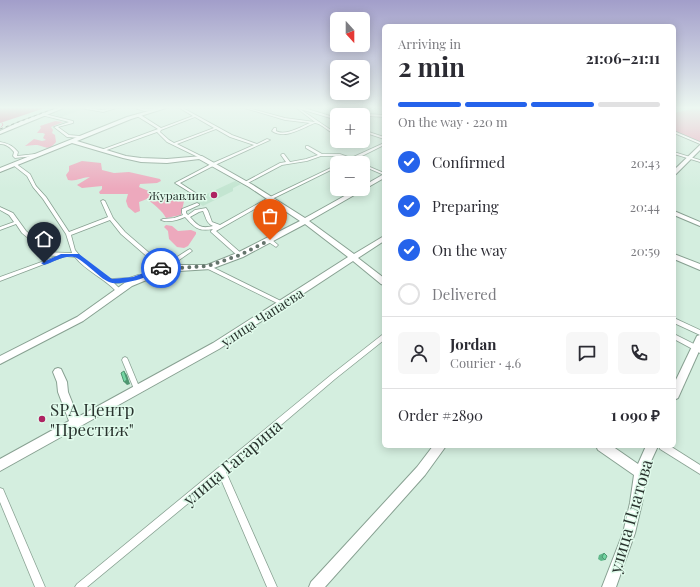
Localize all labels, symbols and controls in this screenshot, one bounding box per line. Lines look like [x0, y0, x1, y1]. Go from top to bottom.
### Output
north arrow [330, 12, 370, 52]
map controls [330, 12, 370, 196]
text: Arriving in [398, 35, 461, 52]
text: 21:06–21:11 [586, 48, 660, 68]
text: 2 min [398, 49, 465, 84]
button: layers [330, 60, 370, 100]
button: + [330, 108, 370, 148]
text: On the way · 220 m [398, 113, 508, 130]
icon: check [398, 151, 420, 173]
text: Confirmed [432, 152, 505, 172]
text: 20:43 [630, 154, 660, 171]
button: − [330, 156, 370, 196]
place label: Журавлик [148, 187, 206, 203]
marker: Журавлик [209, 190, 219, 200]
icon: check [398, 195, 420, 217]
text: Preparing [432, 196, 499, 216]
text: 20:44 [630, 198, 660, 215]
pin [253, 199, 287, 240]
icon: bag [259, 205, 281, 227]
pin [27, 222, 61, 263]
icon: home [33, 228, 55, 250]
icon: check [398, 239, 420, 261]
text: On the way [432, 240, 507, 260]
text: 20:59 [631, 242, 660, 259]
courier [141, 248, 181, 288]
icon: car [150, 257, 172, 279]
street label: улица Чапаева [216, 283, 307, 351]
text: Delivered [432, 284, 497, 304]
button: person [398, 332, 440, 374]
button: chat [566, 332, 608, 374]
button: phone [618, 332, 660, 374]
text: Jordan [450, 334, 496, 354]
text: Courier · 4.6 [450, 354, 521, 371]
place label: SPA Центр "Престиж" [50, 398, 135, 440]
text: Order #2890 [398, 405, 483, 425]
text: 1 090 ₽ [611, 405, 660, 425]
marker: SPA Центр "Престиж" [37, 414, 47, 424]
street label: улица Гагарина [177, 414, 287, 511]
street label: улица Платова [603, 456, 657, 576]

